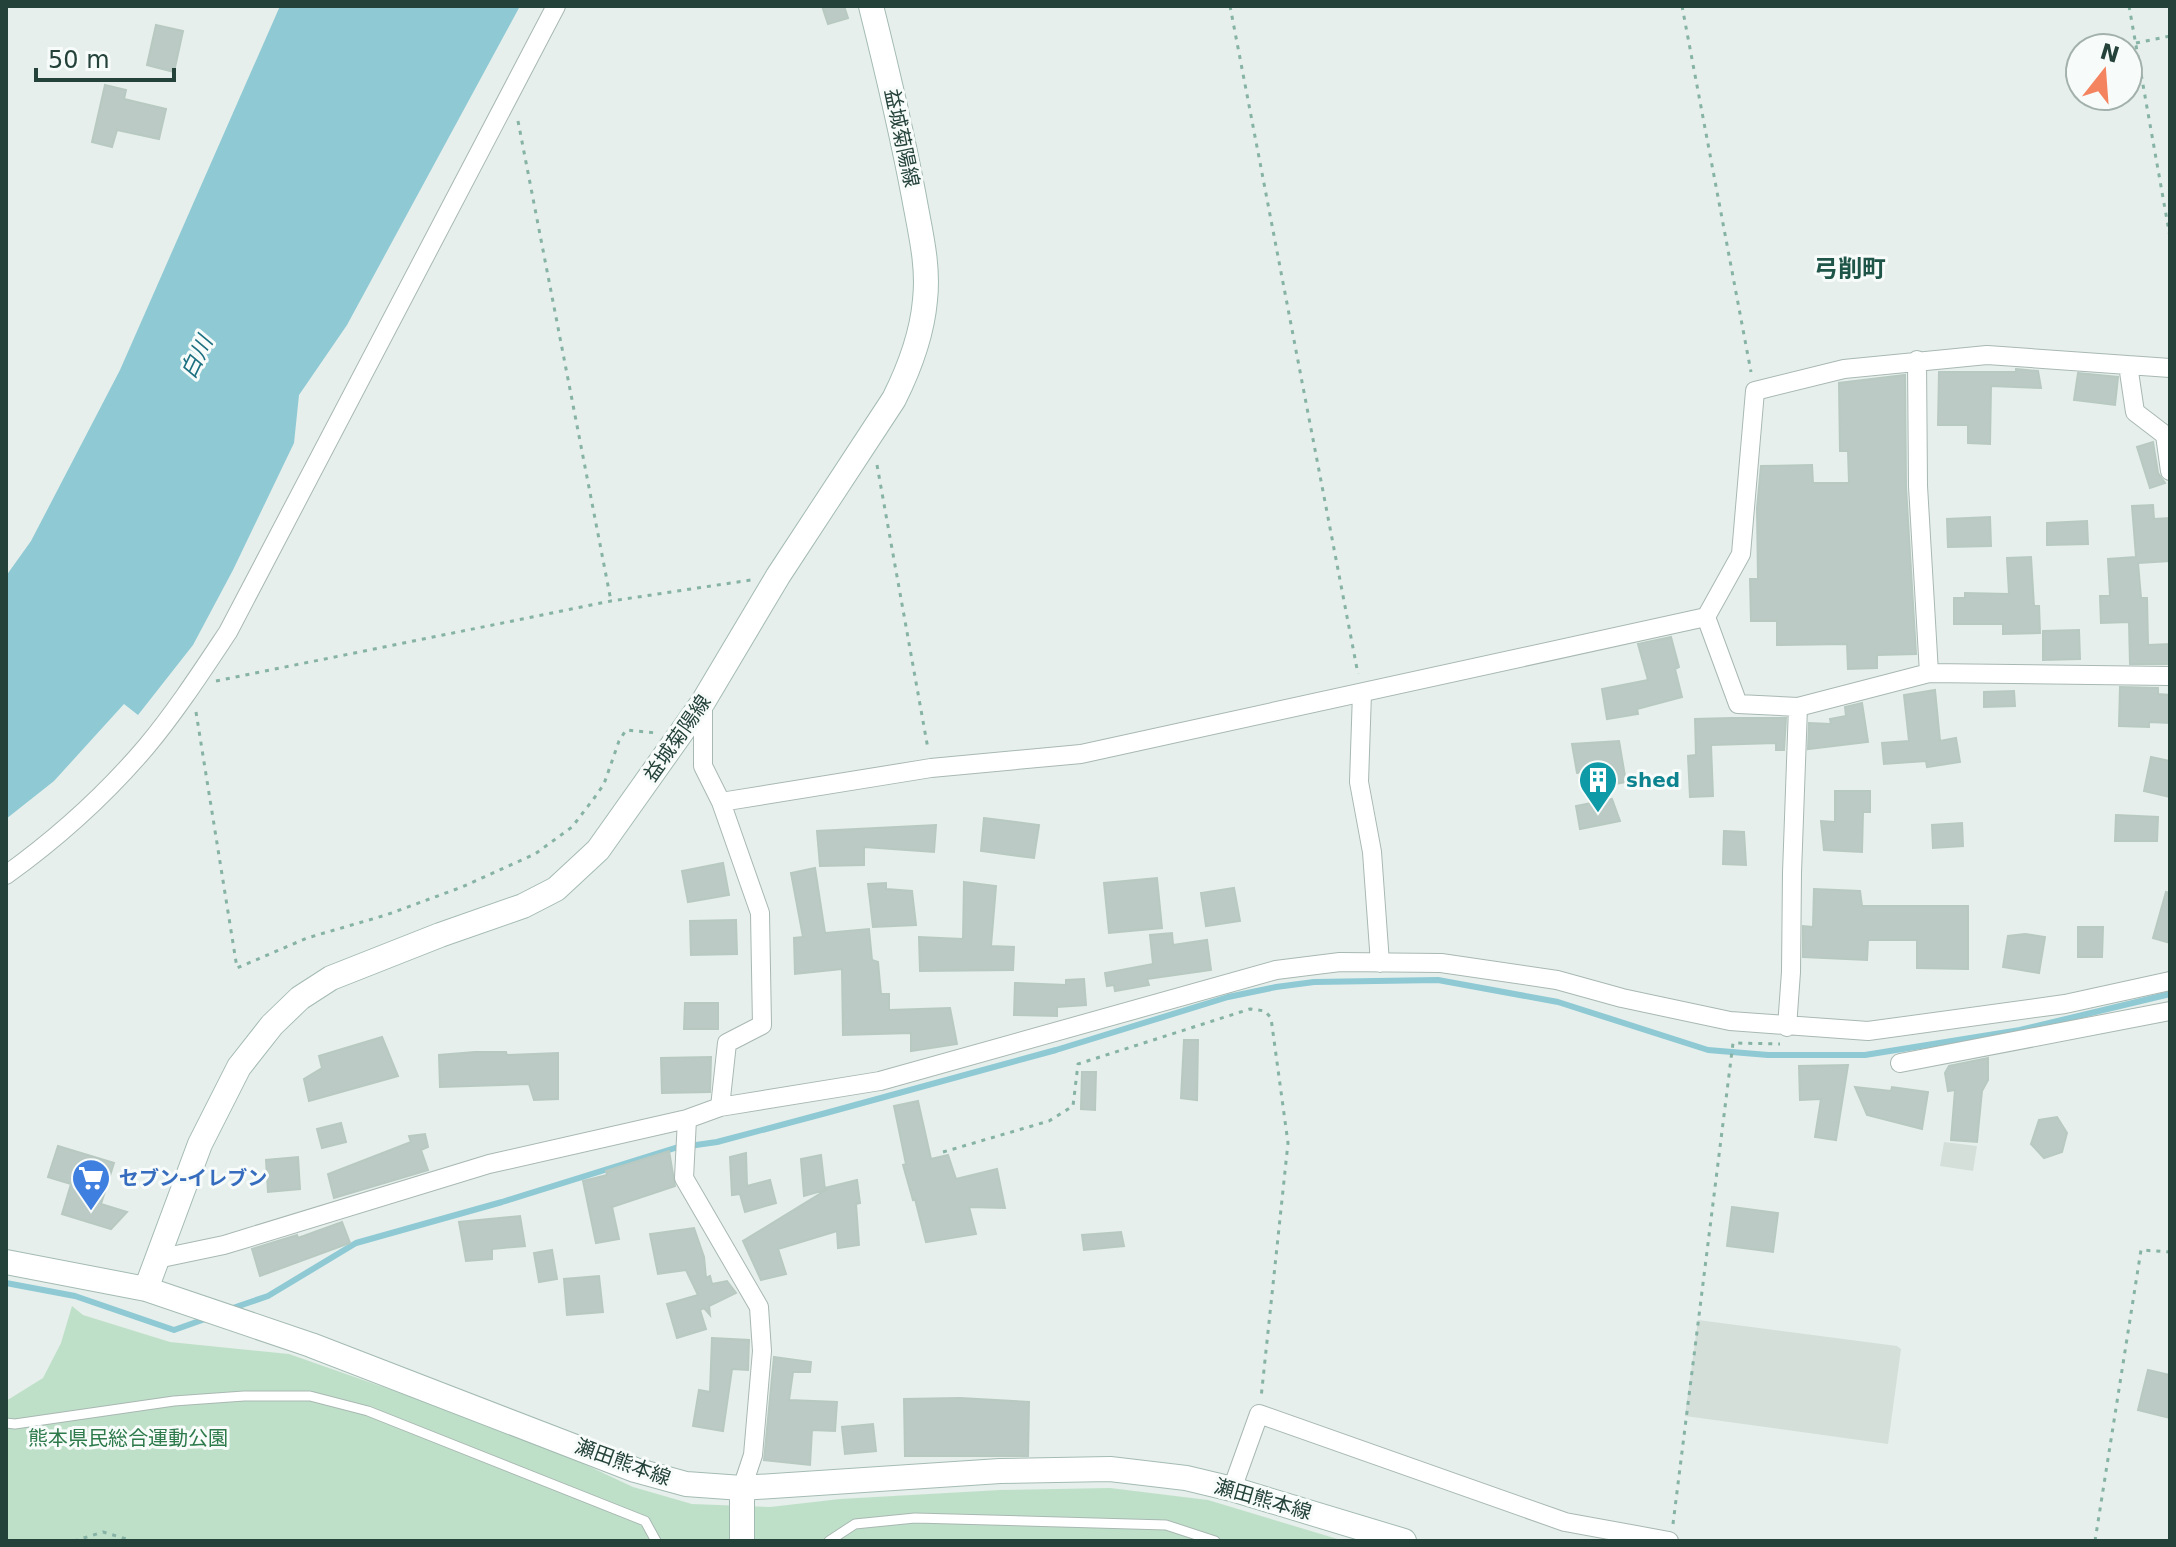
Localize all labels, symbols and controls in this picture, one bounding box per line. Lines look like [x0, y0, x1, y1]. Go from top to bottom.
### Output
scale bar [36, 32, 174, 82]
north arrow [2064, 32, 2144, 112]
text: N [2097, 39, 2122, 68]
text: 50 m [48, 46, 110, 74]
street label: 益城菊陽線 [880, 87, 924, 189]
district label: 弓削町 [1814, 255, 1886, 283]
water label: 白川 [176, 330, 218, 382]
street label: 益城菊陽線 [638, 690, 716, 786]
building icon: shed [1577, 759, 1619, 814]
place label: shed [1626, 768, 1680, 792]
supermarket icon: セブン-イレブン [70, 1157, 112, 1212]
place label: セブン-イレブン [119, 1166, 267, 1190]
park label: 熊本県民総合運動公園 [28, 1426, 228, 1450]
street label: 瀬田熊本線 [572, 1434, 674, 1490]
street label: 瀬田熊本線 [1212, 1474, 1314, 1524]

